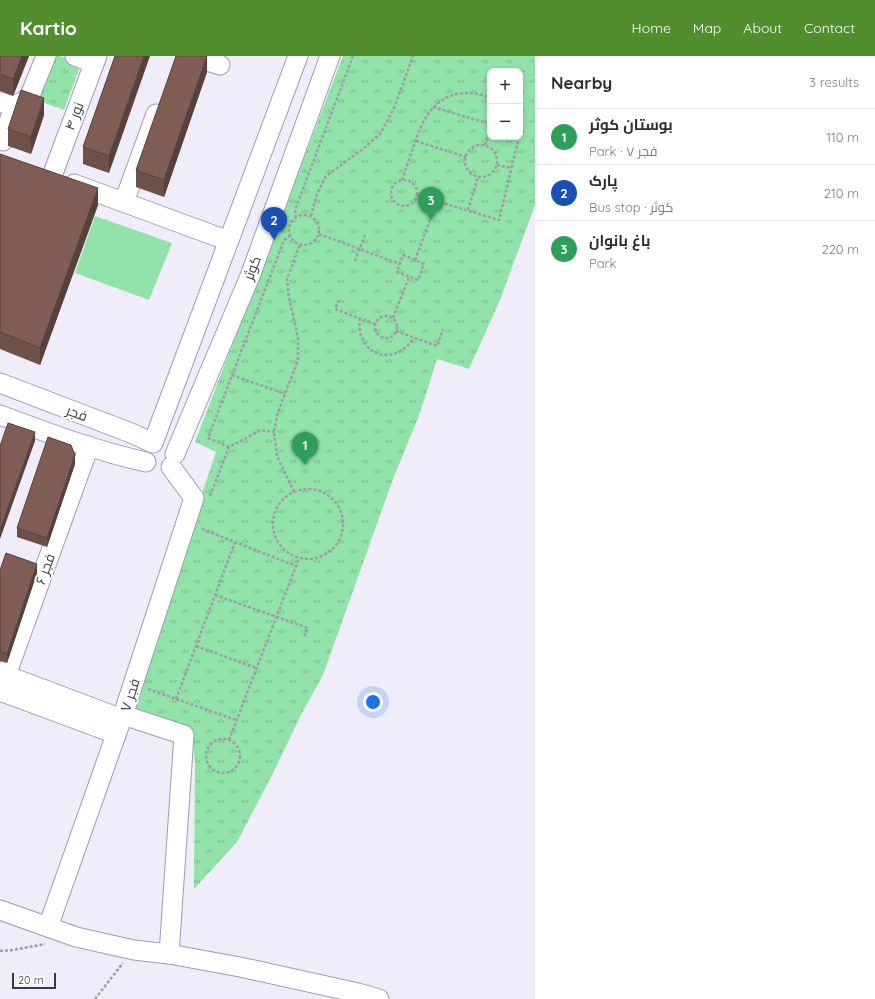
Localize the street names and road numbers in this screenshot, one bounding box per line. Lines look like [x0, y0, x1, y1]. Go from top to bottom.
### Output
street label: نور ۴ [60, 99, 88, 133]
street label: کوثر [239, 253, 265, 284]
street label: فجر [63, 400, 90, 425]
street label: فجر ۶ [31, 551, 59, 587]
street label: فجر ۷ [116, 676, 144, 714]

